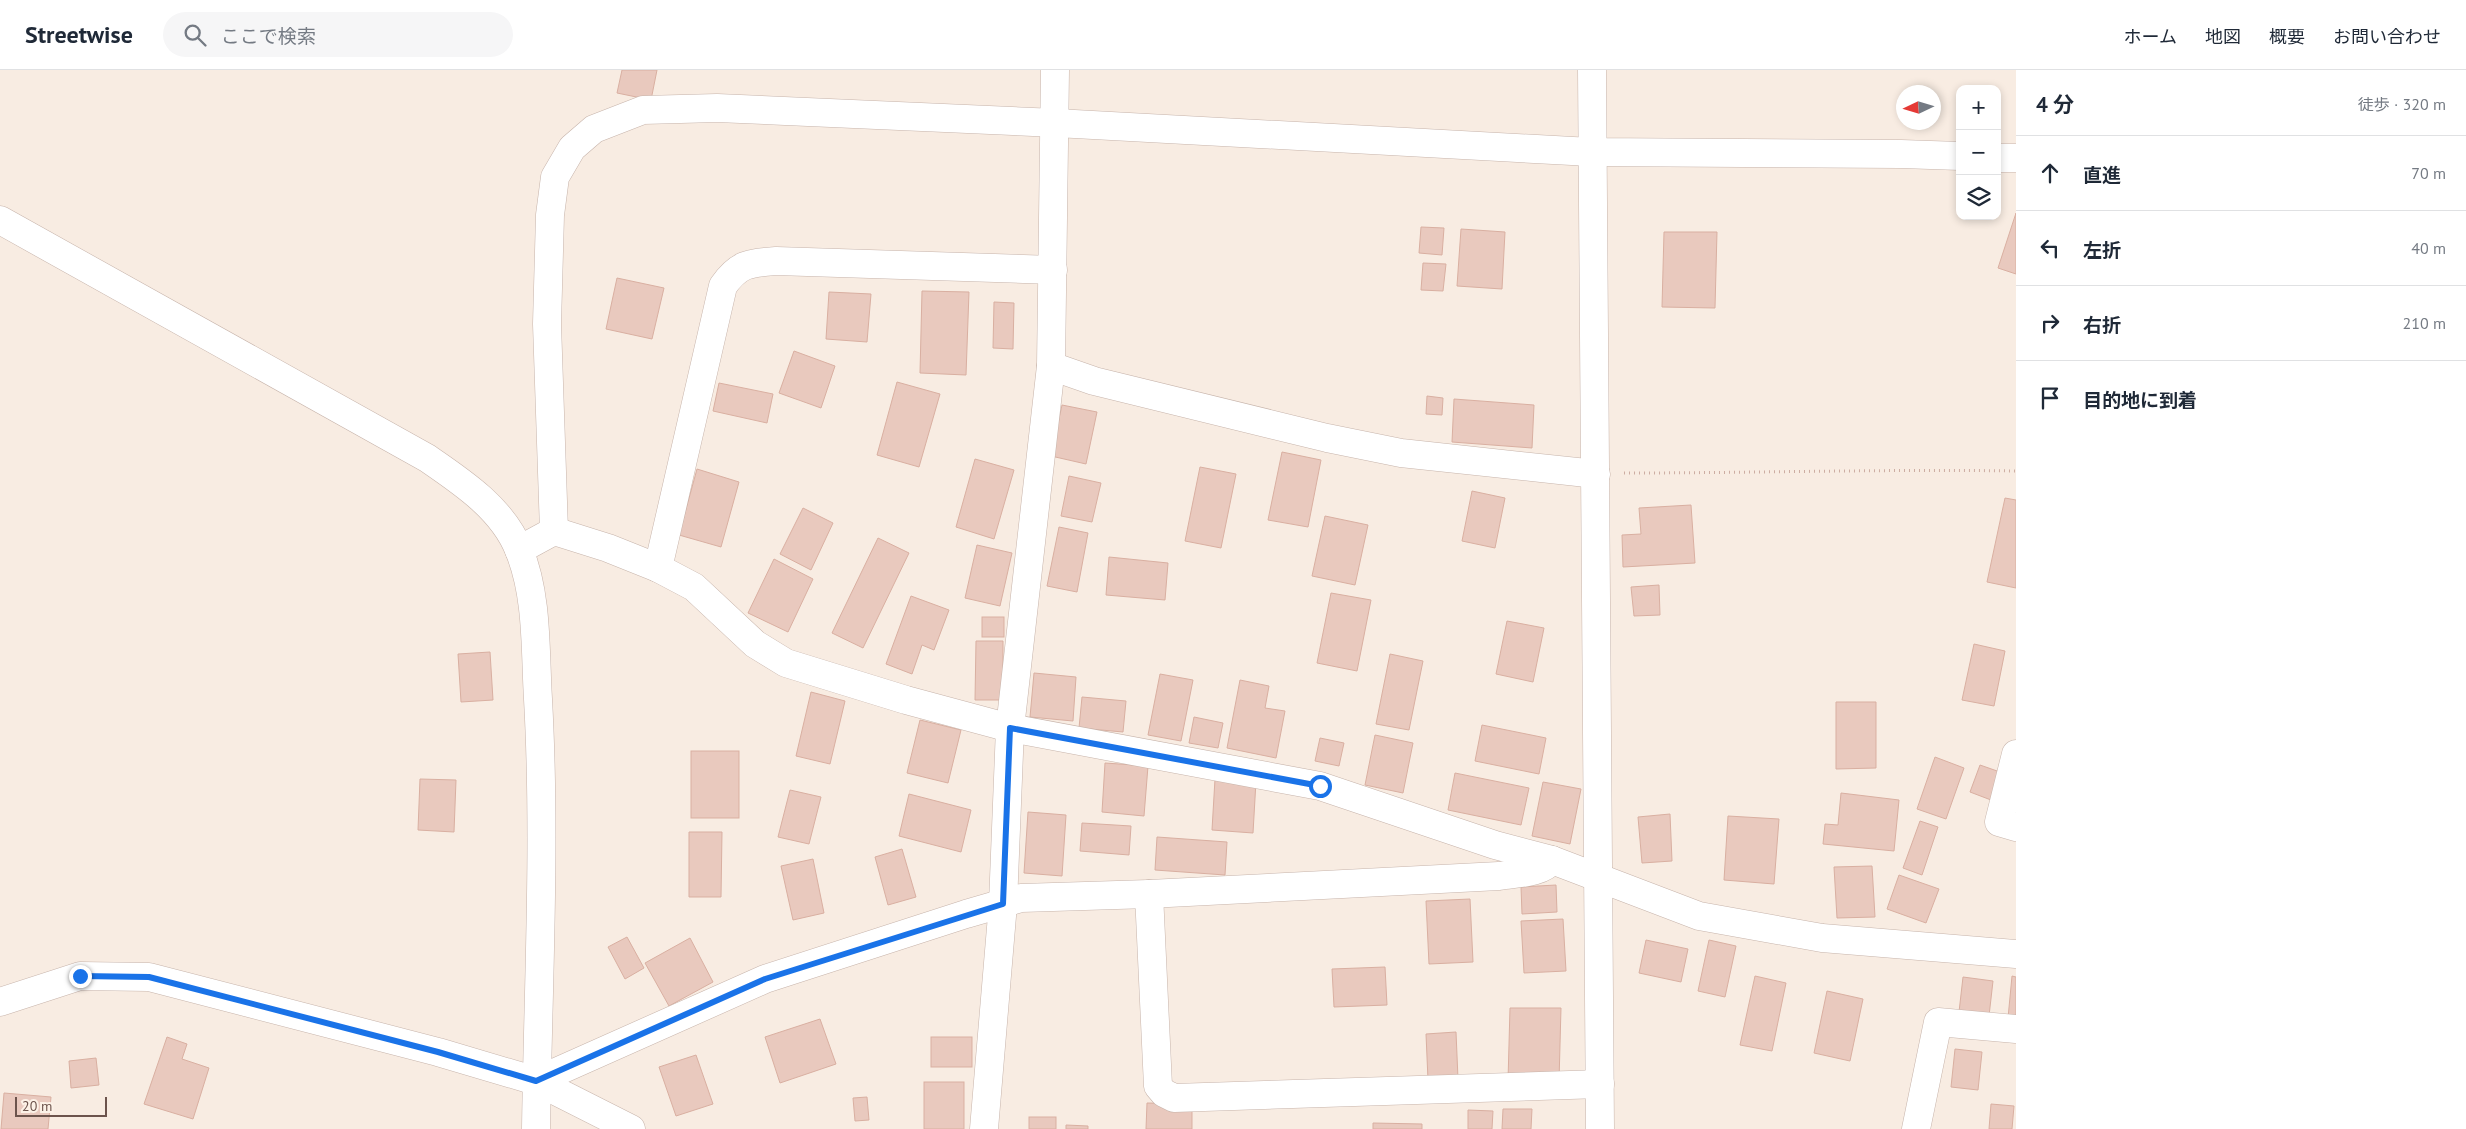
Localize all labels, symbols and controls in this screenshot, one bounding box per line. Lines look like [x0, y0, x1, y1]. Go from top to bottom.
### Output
search box [163, 12, 513, 57]
text: Streetwise [25, 19, 133, 50]
icon: search [181, 21, 209, 49]
text: ここで検索 [221, 24, 316, 48]
text: ホーム [2124, 25, 2177, 48]
text: 地図 [2205, 25, 2241, 48]
text: 概要 [2269, 25, 2305, 48]
text: お問い合わせ [2333, 25, 2441, 48]
north arrow [1896, 85, 1941, 130]
map controls [1956, 85, 2001, 220]
button: + [1956, 85, 2001, 130]
text: 4 分 [2036, 91, 2074, 118]
text: 徒歩 · 320 m [2358, 94, 2446, 114]
button: − [1956, 130, 2001, 175]
icon: ahead [2036, 159, 2064, 187]
text: 直進 [2083, 163, 2121, 187]
text: 70 m [2411, 163, 2446, 183]
button: layers [1956, 175, 2001, 220]
icon: left [2036, 234, 2064, 262]
text: 左折 [2083, 238, 2121, 262]
text: 40 m [2411, 238, 2446, 258]
icon: right [2036, 309, 2064, 337]
text: 右折 [2083, 313, 2121, 337]
text: 210 m [2403, 313, 2446, 333]
icon: arrive [2036, 384, 2064, 412]
text: 目的地に到着 [2083, 388, 2197, 412]
route start [1309, 775, 1332, 798]
route end [69, 965, 92, 988]
scale bar [15, 1094, 108, 1117]
text: 20 m [22, 1097, 52, 1115]

